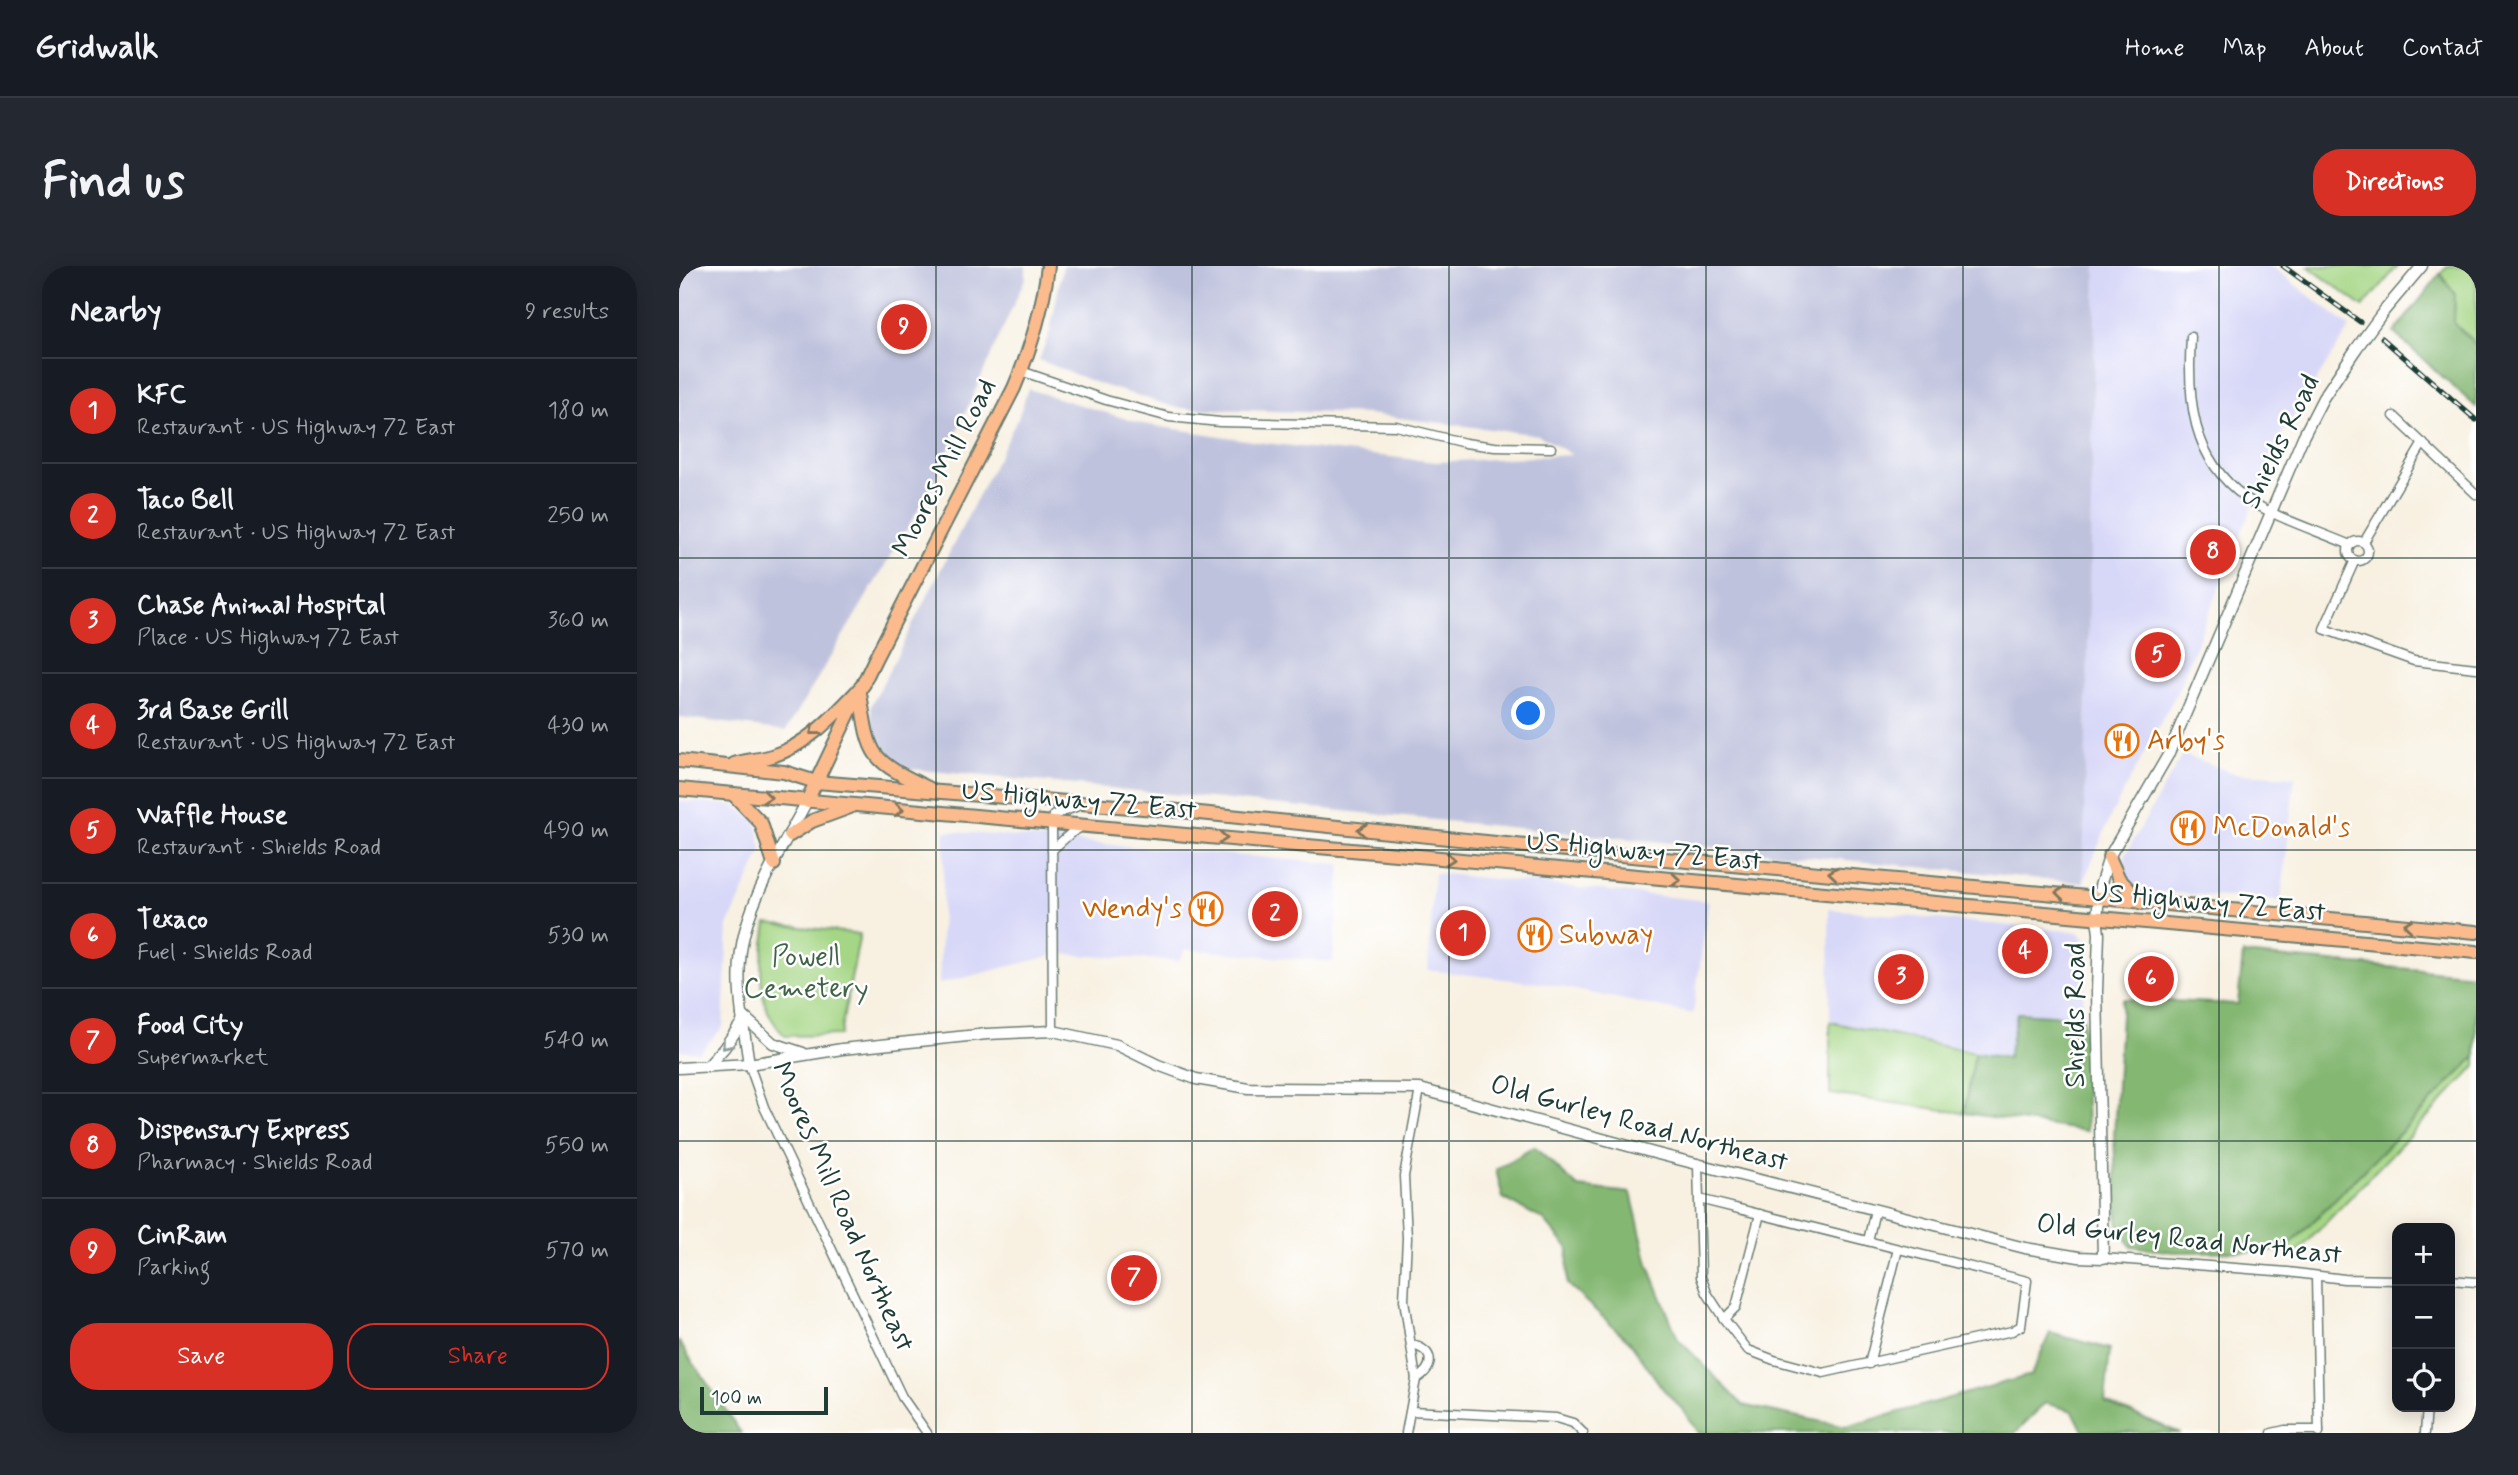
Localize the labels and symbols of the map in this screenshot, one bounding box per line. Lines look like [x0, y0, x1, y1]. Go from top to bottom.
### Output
pin: 9 [881, 301, 927, 353]
street label: Shields Road [2233, 369, 2329, 515]
street label: Moores Mill Road [884, 372, 1006, 564]
pin: 8 [2190, 526, 2236, 578]
pin: 5 [2135, 629, 2181, 681]
your location [1511, 696, 1545, 730]
restaurant icon: Arby's [2103, 722, 2141, 760]
one-way arrow [810, 723, 822, 736]
place label: Arby's [2147, 723, 2225, 760]
street label: US Highway 72 East [960, 772, 1199, 832]
one-way arrow [762, 789, 773, 804]
one-way arrow [894, 802, 905, 817]
restaurant icon: McDonald's [2169, 809, 2207, 847]
place label: McDonald's [2213, 810, 2350, 847]
one-way arrow [1357, 822, 1368, 837]
street label: US Highway 72 East [1525, 823, 1764, 883]
one-way arrow [1217, 831, 1229, 846]
one-way arrow [1445, 851, 1456, 866]
one-way arrow [1827, 865, 1839, 880]
one-way arrow [1671, 872, 1682, 887]
street label: US Highway 72 East [2089, 874, 2328, 934]
one-way arrow [2054, 886, 2065, 901]
pin: 2 [1252, 888, 1298, 940]
restaurant icon: Wendy's [1187, 890, 1225, 928]
place label: Wendy's [1082, 891, 1182, 928]
pin: 1 [1440, 907, 1486, 959]
restaurant icon: Subway [1516, 916, 1554, 954]
place label: Subway [1559, 917, 1653, 954]
one-way arrow [2402, 918, 2414, 933]
pin: 4 [2002, 925, 2048, 977]
park label: Powell Cemetery [744, 939, 868, 1008]
street label: Shields Road [2058, 942, 2095, 1088]
pin: 3 [1878, 951, 1924, 1003]
pin: 6 [2128, 953, 2174, 1005]
one-way arrow [722, 1037, 734, 1050]
street label: Moores Mill Road Northeast [761, 1056, 923, 1358]
street label: Old Gurley Road Northeast [1486, 1066, 1792, 1182]
street label: Old Gurley Road Northeast [2035, 1206, 2344, 1274]
pin: 7 [1111, 1252, 1157, 1304]
scale bar [700, 1384, 828, 1416]

